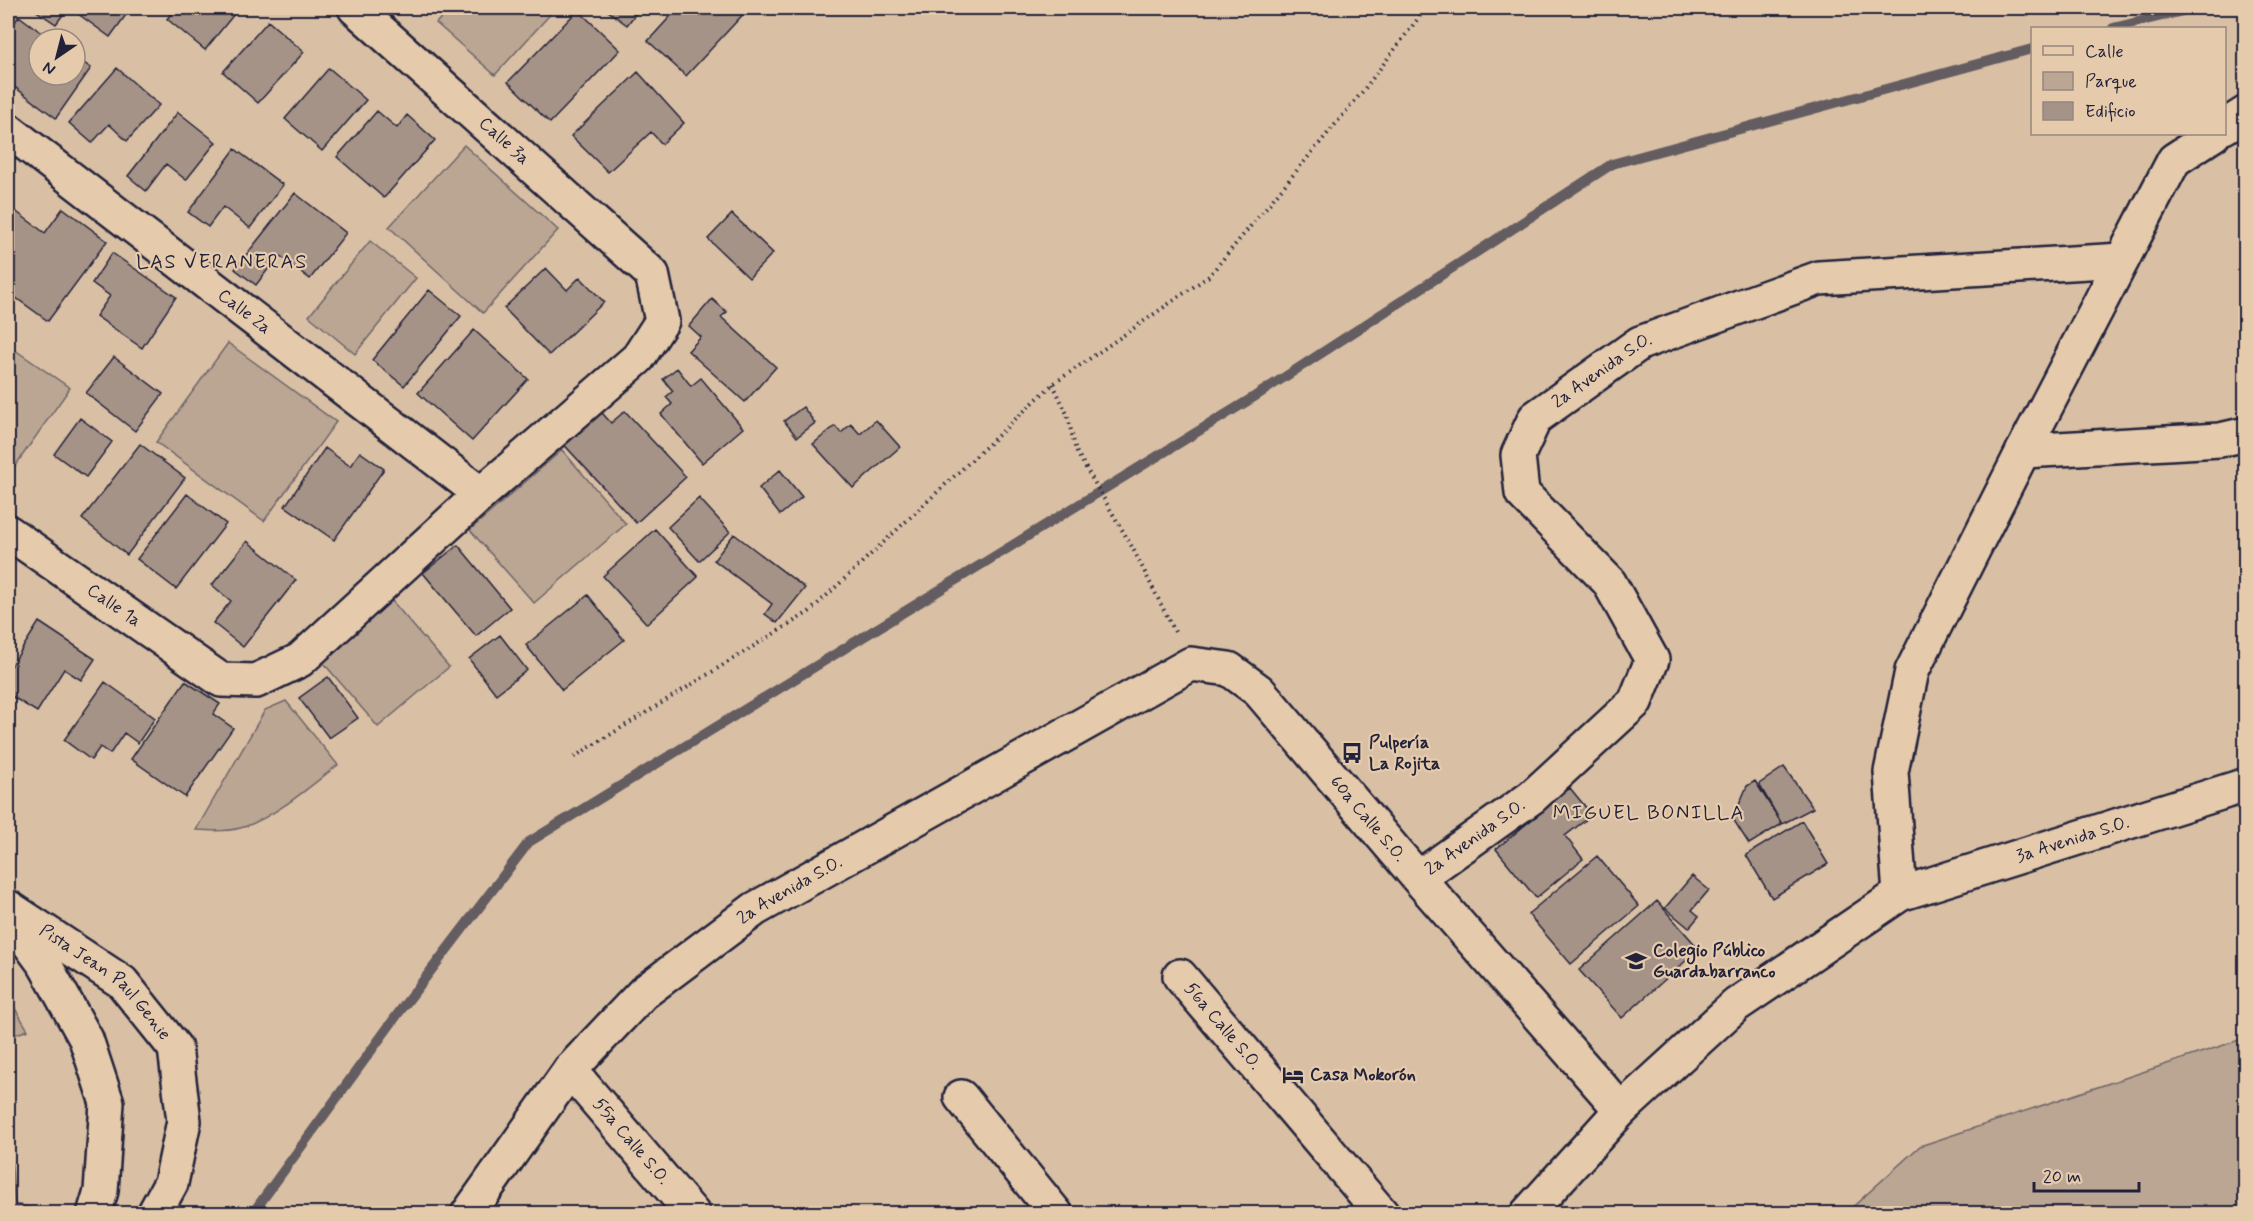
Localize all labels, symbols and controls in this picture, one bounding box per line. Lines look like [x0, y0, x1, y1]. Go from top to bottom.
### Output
north arrow [27, 27, 87, 87]
legend [2031, 27, 2226, 135]
text: Calle [2085, 40, 2124, 64]
text: N [39, 56, 60, 80]
text: Parque [2085, 70, 2137, 94]
text: Edificio [2085, 100, 2136, 124]
street label: Calle 3a [473, 112, 535, 170]
district label: LAS VERANERAS [136, 249, 308, 276]
street label: Calle 2a [212, 283, 276, 340]
street label: 2a Avenida S.O. [1547, 328, 1655, 414]
street label: Calle 1a [82, 578, 146, 633]
place label: Pulpería La Rojita [1369, 731, 1440, 776]
bus stop icon: Pulpería La Rojita [1340, 741, 1364, 765]
street label: 60a Calle S.O. [1324, 771, 1411, 867]
street label: 2a Avenida S.O. [1420, 794, 1530, 881]
district label: MIGUEL BONILLA [1553, 800, 1745, 827]
street label: 3a Avenida S.O. [2013, 811, 2132, 869]
street label: 2a Avenida S.O. [732, 850, 847, 930]
street label: Pista Jean Paul Genie [35, 919, 176, 1045]
place label: Colegio Público Guardabarranco [1653, 939, 1776, 984]
school or university icon: Colegio Público Guardabarranco [1624, 949, 1648, 973]
street label: 56a Calle S.O. [1179, 978, 1267, 1075]
hotel icon: Casa Mokorón [1281, 1063, 1305, 1087]
place label: Casa Mokorón [1310, 1063, 1416, 1087]
street label: 55a Calle S.O. [587, 1093, 675, 1190]
scale bar [2034, 1155, 2139, 1193]
text: 20 m [2043, 1165, 2081, 1189]

